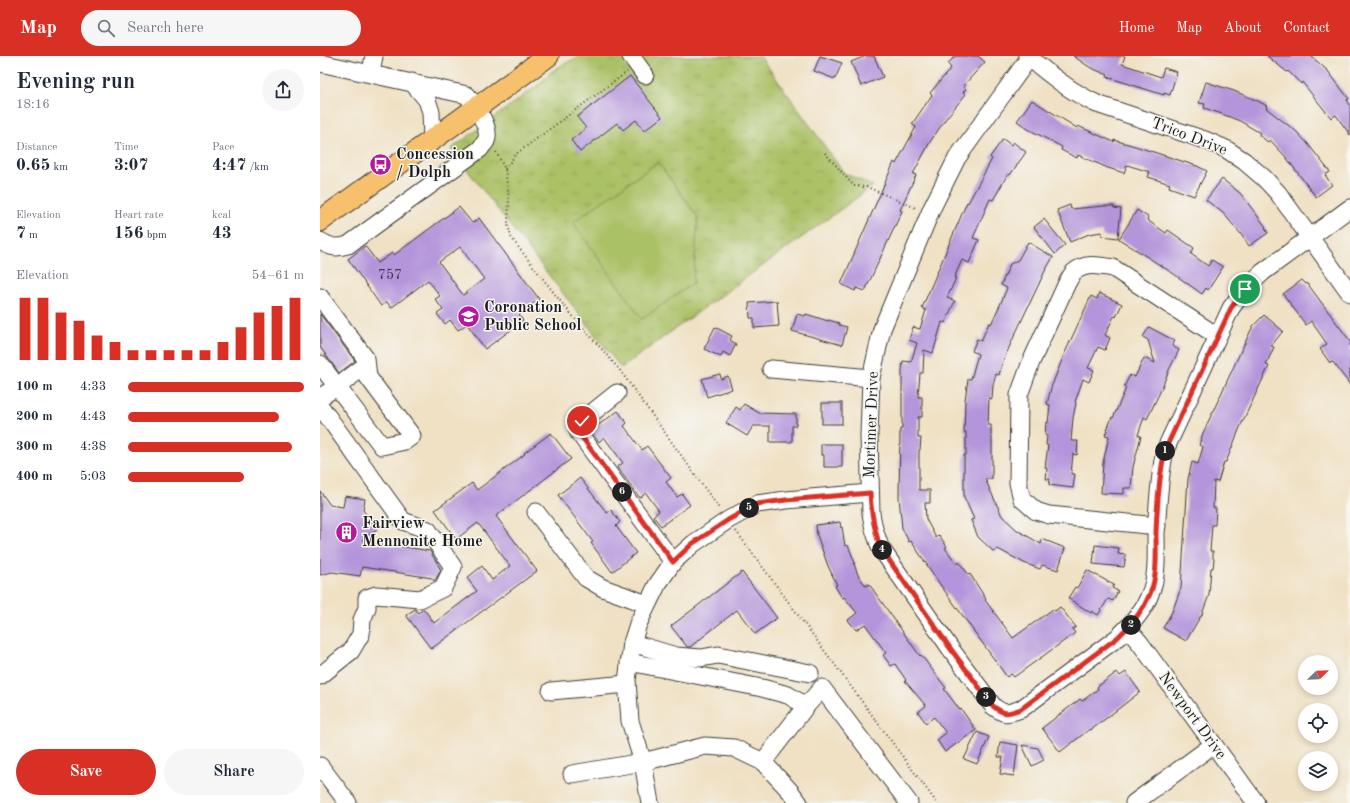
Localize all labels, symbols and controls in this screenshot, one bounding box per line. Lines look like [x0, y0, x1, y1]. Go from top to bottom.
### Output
search box [81, 10, 361, 46]
icon: search [95, 17, 117, 39]
text: Map [20, 19, 57, 38]
text: Search here [127, 21, 204, 36]
text: Home [1119, 21, 1154, 35]
text: Map [1176, 21, 1202, 35]
text: About [1224, 21, 1261, 35]
text: Contact [1283, 21, 1330, 35]
button: share [262, 69, 304, 111]
text: Evening run [16, 71, 135, 93]
text: 18:16 [16, 98, 50, 111]
street label: Trico Drive [1149, 115, 1229, 159]
text: Distance [16, 142, 57, 153]
text: Time [114, 142, 139, 153]
text: Pace [212, 142, 234, 153]
place label: Concession / Dolph [396, 147, 474, 181]
bus stop icon: Concession / Dolph [367, 151, 393, 177]
text: 0.65 [16, 157, 50, 174]
text: 3:07 [114, 157, 148, 174]
text: 4:47 [212, 157, 246, 174]
text: km [50, 162, 68, 173]
text: /km [246, 162, 269, 173]
text: Elevation [16, 210, 61, 221]
text: Heart rate [114, 210, 163, 221]
text: kcal [212, 210, 231, 221]
text: 7 [16, 225, 26, 242]
text: 156 [114, 225, 144, 242]
text: 43 [212, 225, 232, 242]
text: m [26, 230, 38, 241]
text: bpm [144, 230, 167, 241]
house number: 757 [378, 268, 402, 282]
text: Elevation [16, 269, 69, 282]
text: 54–61 m [252, 269, 304, 282]
pin [1228, 272, 1262, 306]
icon: arrive [1234, 278, 1256, 300]
place label: Coronation Public School [484, 300, 582, 334]
school or university icon: Coronation Public School [456, 304, 482, 330]
street label: Mortimer Drive [862, 371, 882, 479]
text: 100 m [16, 380, 53, 393]
text: 4:33 [80, 380, 106, 393]
pin [565, 404, 599, 438]
text: 200 m [16, 410, 53, 423]
text: 4:43 [80, 410, 106, 423]
icon: check [571, 410, 593, 432]
text: 300 m [16, 440, 53, 453]
text: 4:38 [80, 440, 106, 453]
pin: 1 [1155, 441, 1175, 461]
text: 1 [1162, 445, 1168, 456]
text: 400 m [16, 470, 53, 483]
text: 5:03 [80, 470, 106, 483]
pin: 6 [612, 482, 632, 502]
text: 6 [619, 486, 625, 497]
pin: 5 [739, 498, 759, 518]
text: 5 [746, 502, 752, 513]
place label: Fairview Mennonite Home [362, 516, 483, 550]
building icon: Fairview Mennonite Home [333, 520, 359, 546]
pin: 4 [872, 540, 892, 560]
text: 4 [879, 544, 885, 555]
pin: 2 [1121, 615, 1141, 635]
text: 2 [1128, 619, 1134, 630]
north arrow [1298, 655, 1338, 695]
map controls [1298, 655, 1338, 791]
street label: Newport Drive [1155, 669, 1229, 763]
pin: 3 [976, 687, 996, 707]
text: 3 [983, 691, 989, 702]
button: locate [1298, 703, 1338, 743]
button: Save [16, 749, 156, 795]
button: Share [164, 749, 304, 795]
button: layers [1298, 751, 1338, 791]

